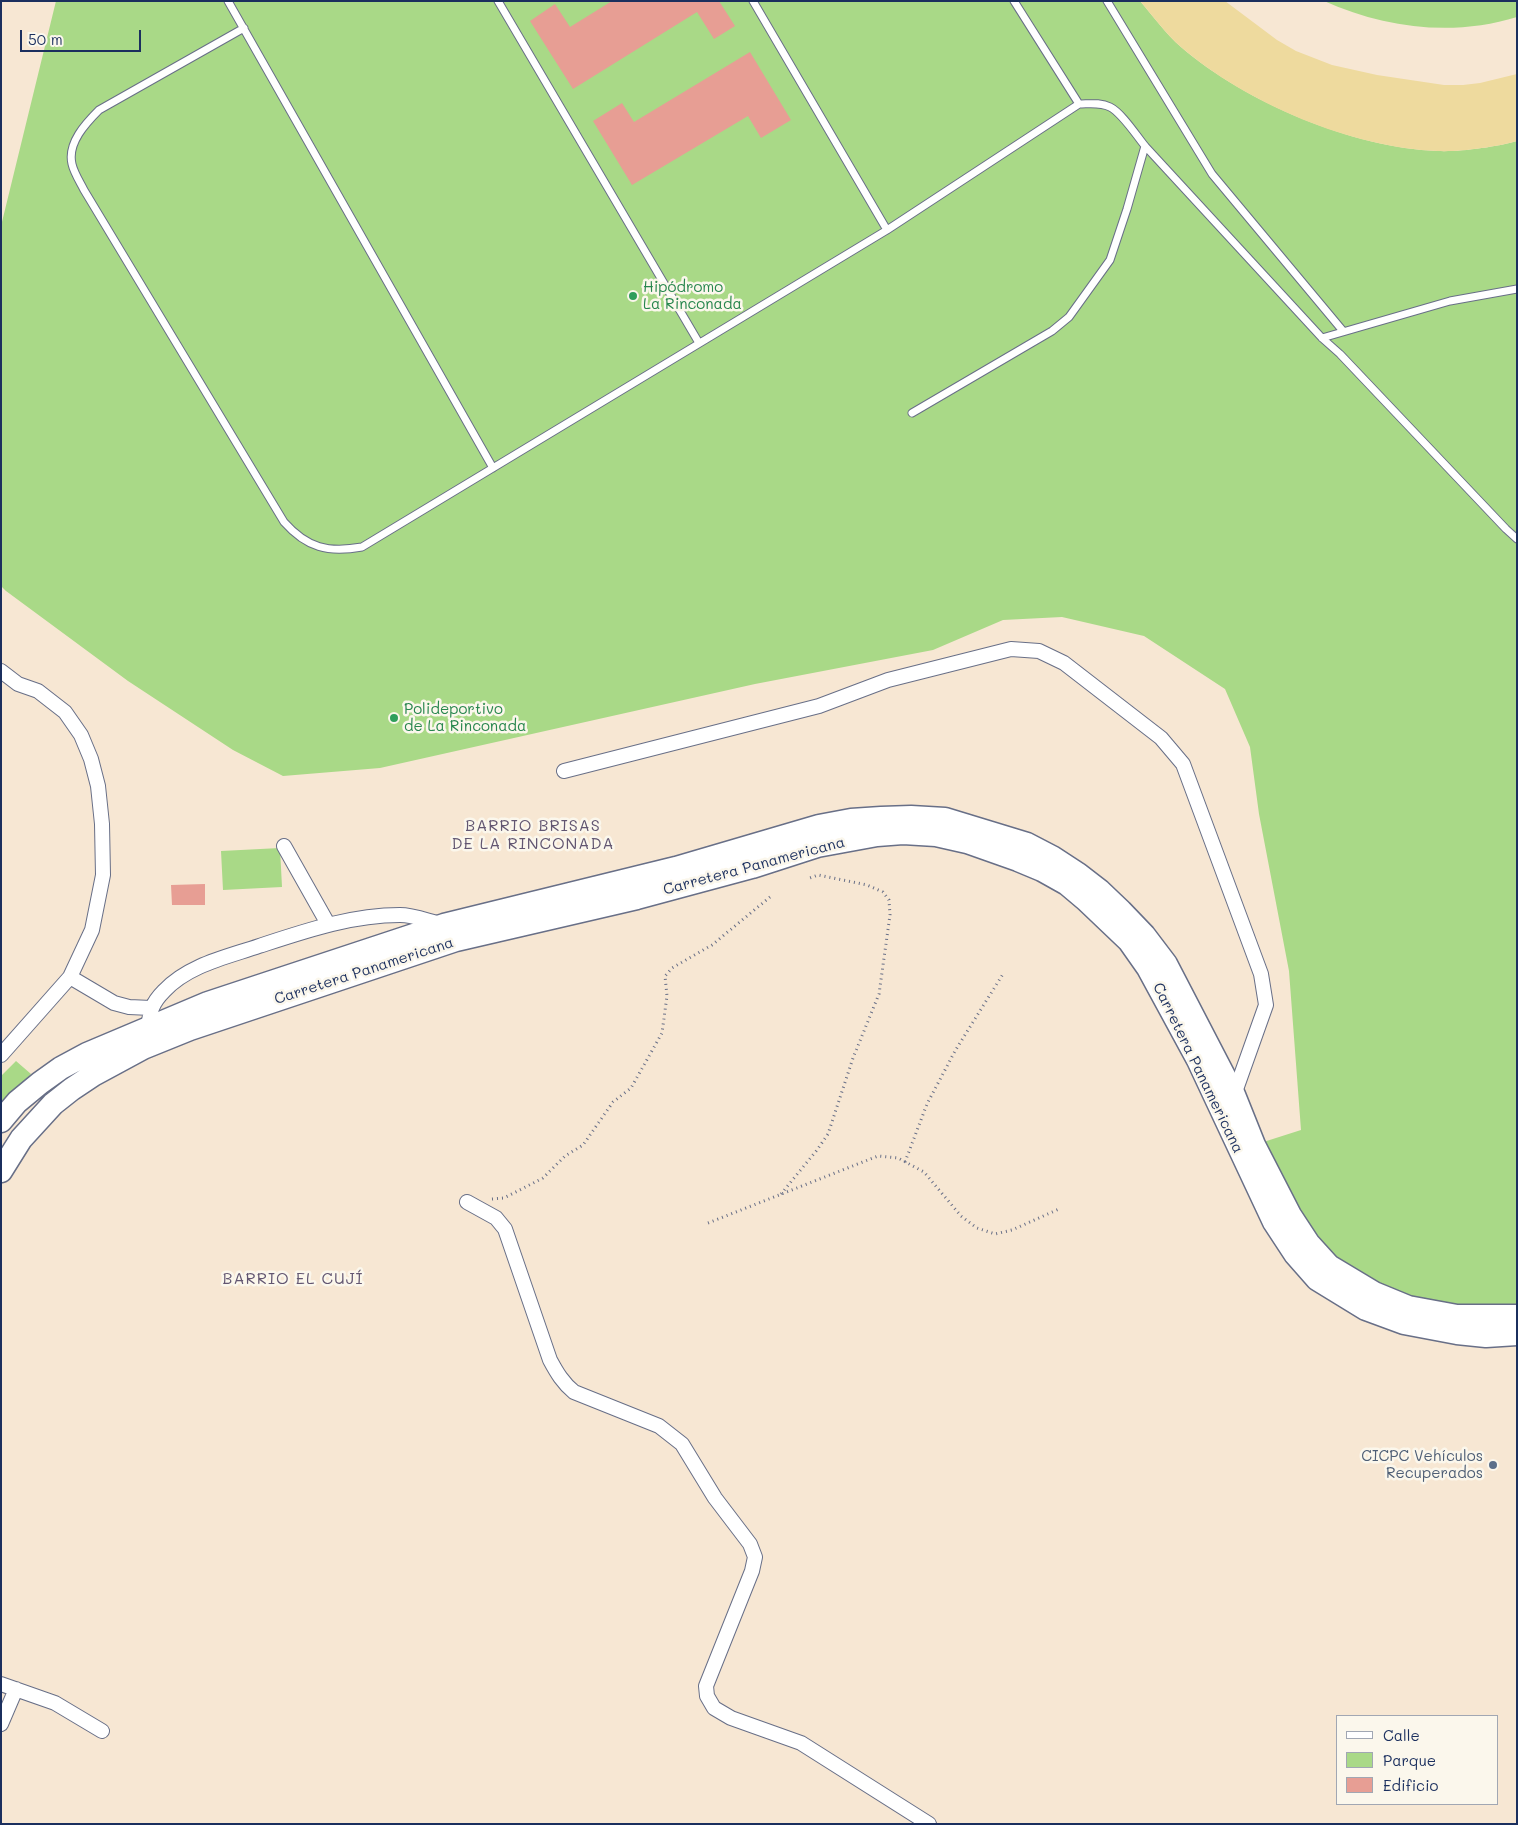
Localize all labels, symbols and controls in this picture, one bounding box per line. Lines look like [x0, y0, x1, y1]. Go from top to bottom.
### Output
scale bar [22, 20, 144, 52]
text: 50 m [28, 29, 63, 49]
place label: Hipódromo La Rinconada [643, 278, 742, 313]
marker: Hipódromo La Rinconada [627, 290, 639, 302]
place label: Polideportivo de La Rinconada [404, 700, 526, 735]
marker: Polideportivo de La Rinconada [388, 712, 400, 724]
district label: BARRIO BRISAS DE LA RINCONADA [450, 816, 616, 854]
street label: Carretera Panamericana [661, 833, 847, 899]
street label: Carretera Panamericana [272, 934, 456, 1008]
street label: Carretera Panamericana [1149, 980, 1247, 1156]
district label: BARRIO EL CUJÍ [221, 1269, 365, 1289]
place label: CICPC Vehículos Recuperados [1361, 1447, 1483, 1482]
marker: CICPC Vehículos Recuperados [1487, 1459, 1499, 1471]
legend [1336, 1715, 1498, 1805]
text: Calle [1383, 1725, 1420, 1745]
text: Parque [1383, 1750, 1436, 1770]
text: Edificio [1383, 1775, 1438, 1795]

